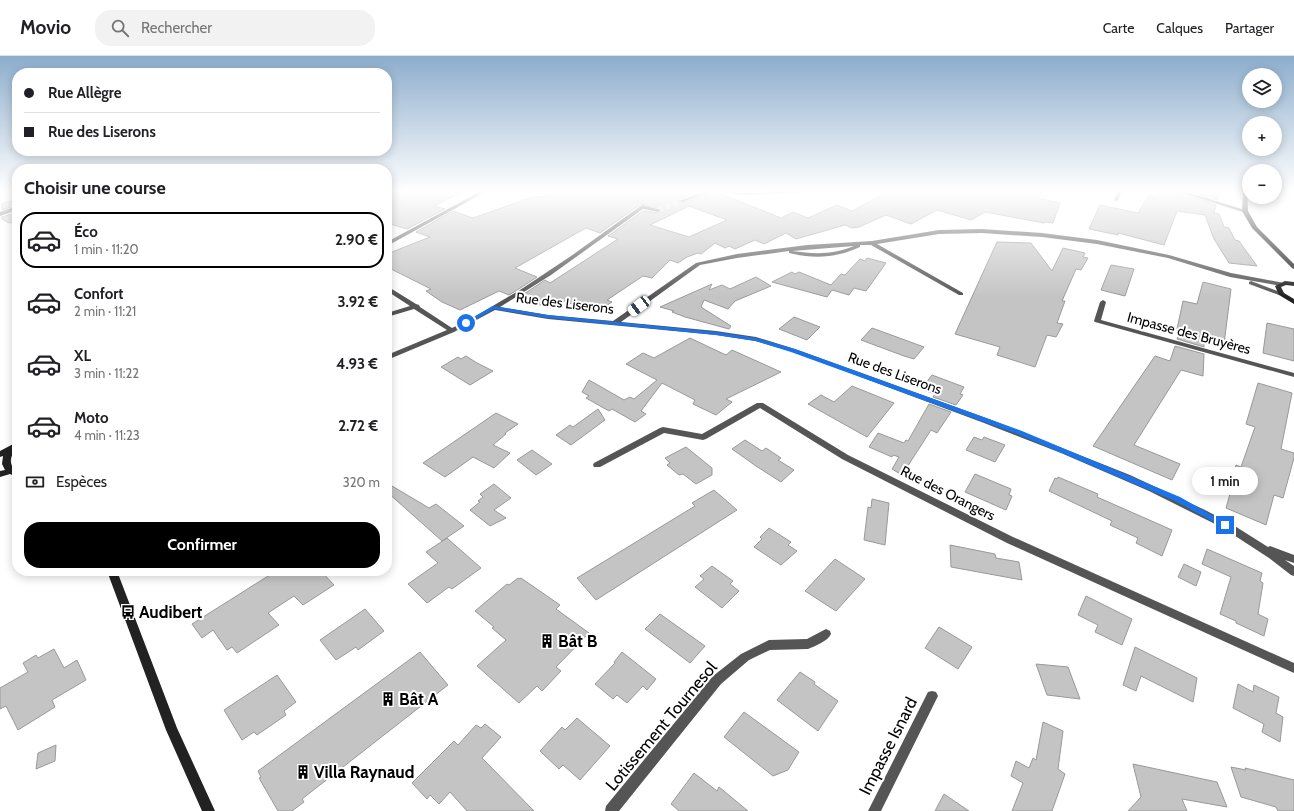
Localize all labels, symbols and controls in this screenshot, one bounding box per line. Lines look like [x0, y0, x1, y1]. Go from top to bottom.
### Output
search box [95, 10, 375, 46]
text: Movio [20, 16, 71, 39]
icon: search [109, 17, 131, 39]
text: Rechercher [141, 19, 212, 37]
text: Carte [1103, 19, 1134, 37]
text: Calques [1156, 19, 1203, 37]
text: Partager [1225, 19, 1274, 37]
map controls [1242, 68, 1282, 204]
button: layers [1242, 68, 1282, 108]
text: Rue Allègre [48, 84, 121, 102]
button: + [1242, 116, 1282, 156]
text: Rue des Liserons [48, 123, 156, 141]
button: − [1242, 164, 1282, 204]
text: Choisir une course [24, 177, 166, 199]
icon: car [26, 222, 62, 258]
text: Éco [74, 223, 98, 241]
text: 2.90 € [335, 231, 378, 249]
text: 1 min · 11:20 [74, 241, 139, 257]
icon: car [26, 284, 62, 320]
text: Confort [74, 285, 123, 303]
street label: Rue des Liserons [515, 288, 615, 318]
text: 3.92 € [337, 293, 378, 311]
car [626, 294, 652, 318]
text: 2 min · 11:21 [74, 303, 136, 319]
street label: Impasse des Bruyères [1125, 308, 1253, 358]
route start [457, 314, 475, 332]
icon: car [26, 346, 62, 382]
text: XL [74, 347, 91, 365]
street label: Rue des Liserons [846, 348, 944, 398]
text: 4.93 € [336, 355, 378, 373]
text: 3 min · 11:22 [74, 365, 139, 381]
icon: car [26, 408, 62, 444]
text: Moto [74, 409, 108, 427]
text: 2.72 € [338, 417, 378, 435]
text: 4 min · 11:23 [74, 427, 140, 443]
street label: Rue des Orangers [898, 461, 998, 525]
callout: 1 min [1192, 467, 1258, 495]
icon: cash [24, 471, 46, 493]
text: Espèces [56, 473, 107, 491]
text: 1 min [1210, 473, 1240, 489]
text: 320 m [343, 474, 380, 490]
route end [1216, 516, 1234, 534]
button: Confirmer [24, 522, 380, 568]
place label: Audibert [139, 602, 203, 622]
bus stop icon: Audibert [120, 604, 136, 620]
place label: Bât B [558, 631, 598, 651]
building icon: Bât B [539, 633, 555, 649]
street label: Lotissement Tournesol [601, 657, 721, 795]
place label: Bât A [399, 689, 439, 709]
building icon: Bât A [380, 691, 396, 707]
street label: Impasse Isnard [855, 694, 921, 798]
place label: Villa Raynaud [314, 762, 414, 782]
building icon: Villa Raynaud [295, 764, 311, 780]

